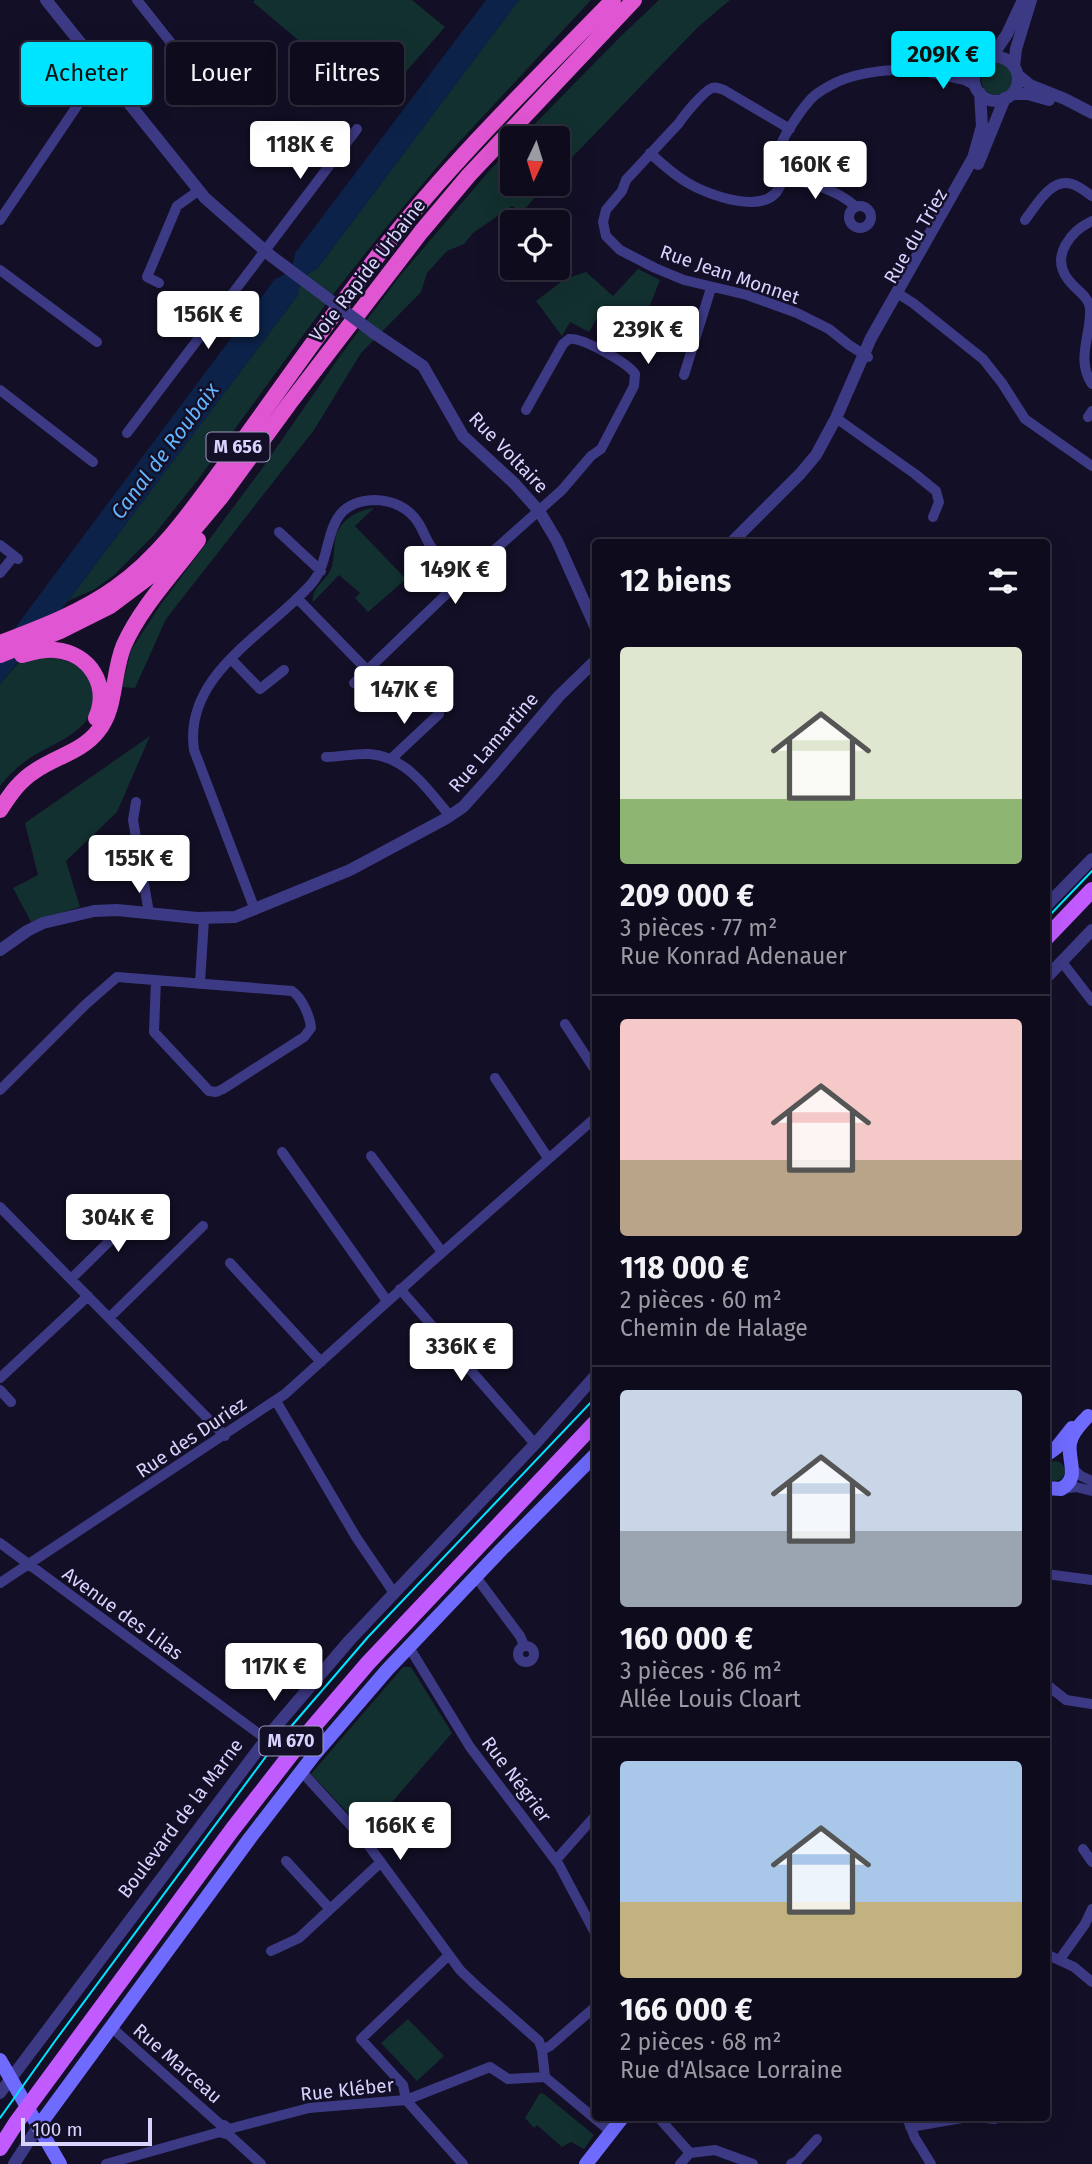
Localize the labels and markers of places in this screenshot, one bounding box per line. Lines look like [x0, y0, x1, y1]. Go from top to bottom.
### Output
pin: 209K € [886, 32, 1000, 91]
pin: 118K € [243, 122, 357, 181]
pin: 160K € [758, 142, 872, 201]
pin: 156K € [151, 292, 265, 351]
pin: 239K € [591, 306, 705, 366]
pin: 149K € [398, 546, 512, 606]
pin: 147K € [347, 666, 461, 726]
pin: 155K € [82, 836, 196, 895]
pin: 304K € [61, 1194, 175, 1254]
pin: 336K € [404, 1324, 518, 1383]
pin: 117K € [217, 1644, 331, 1703]
pin: 166K € [343, 1802, 457, 1862]

